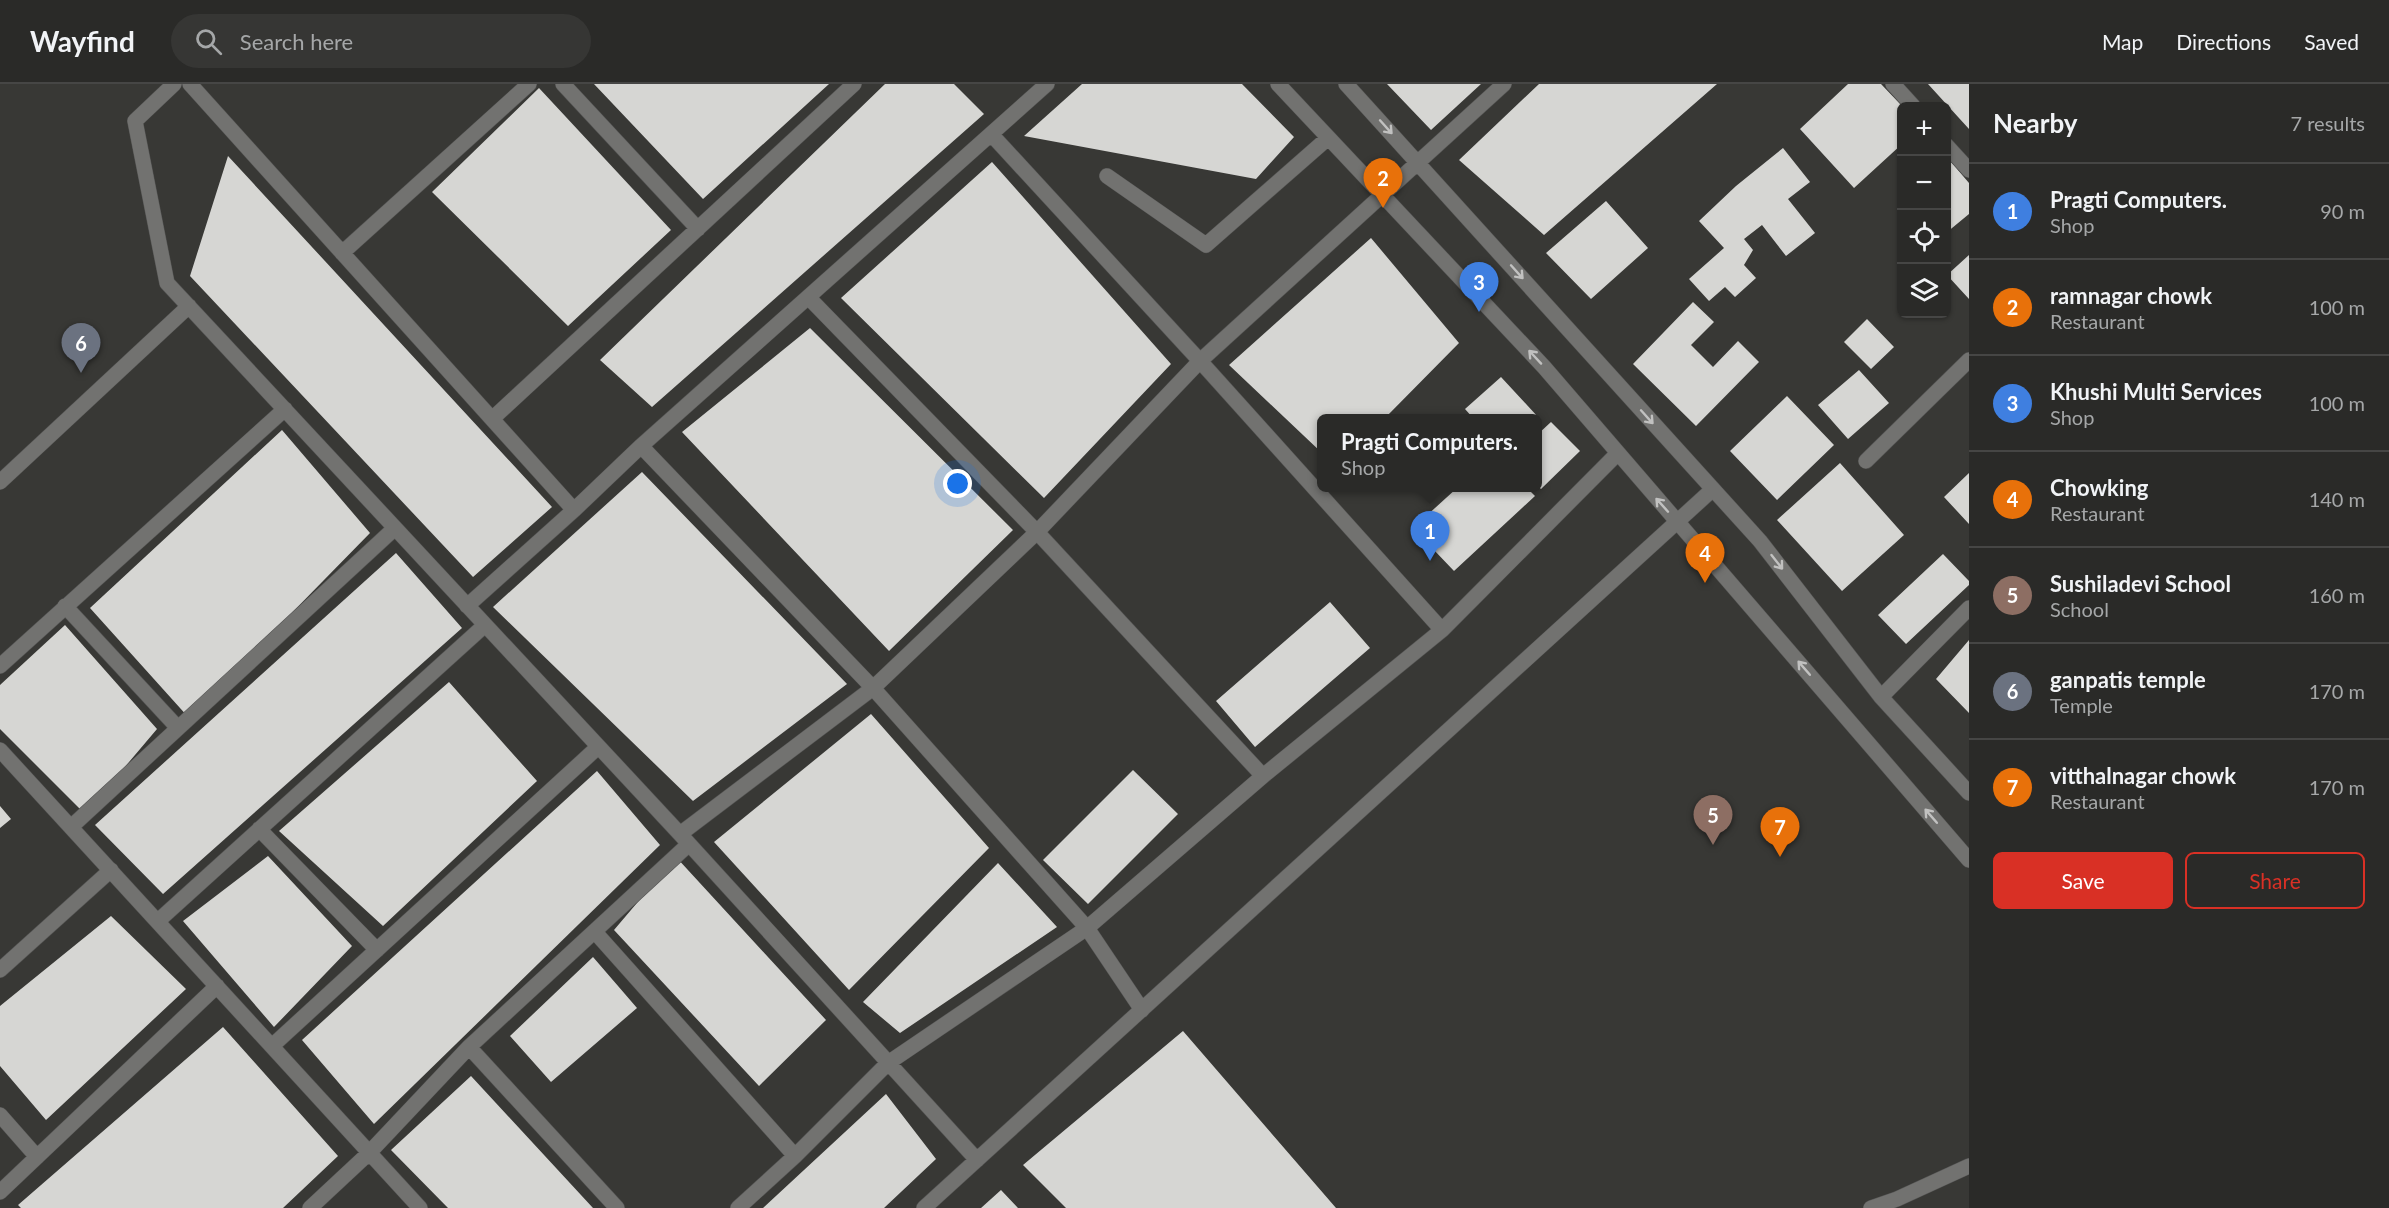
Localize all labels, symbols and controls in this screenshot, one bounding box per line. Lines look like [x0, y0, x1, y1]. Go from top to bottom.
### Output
search box [171, 14, 591, 68]
text: Wayfind [30, 24, 135, 58]
icon: search [192, 25, 225, 58]
text: Search here [240, 28, 353, 55]
text: Map [2102, 29, 2143, 54]
text: Directions [2176, 29, 2271, 54]
text: Saved [2304, 29, 2359, 54]
map controls [1897, 102, 1951, 318]
button: + [1897, 102, 1951, 156]
text: Nearby [1993, 107, 2078, 139]
text: 7 results [2290, 111, 2365, 135]
one-way arrow [1379, 120, 1393, 135]
button: − [1897, 156, 1951, 210]
pin: 2 [1364, 158, 1402, 208]
text: Pragti Computers. [2050, 186, 2227, 213]
text: 1 [2007, 199, 2018, 223]
text: 90 m [2320, 199, 2365, 223]
button: locate [1897, 210, 1951, 264]
text: Shop [2050, 213, 2094, 237]
pin: 3 [1460, 262, 1498, 312]
one-way arrow [1509, 264, 1523, 279]
button: layers [1897, 264, 1951, 318]
text: ramnagar chowk [2050, 282, 2212, 309]
text: 2 [2007, 295, 2018, 319]
text: 100 m [2309, 295, 2365, 319]
text: Restaurant [2050, 309, 2145, 333]
pin: 6 [62, 324, 100, 373]
one-way arrow [1528, 350, 1542, 365]
text: Khushi Multi Services [2050, 378, 2262, 405]
text: 3 [2007, 391, 2018, 415]
text: 100 m [2309, 391, 2365, 415]
text: Shop [2050, 405, 2094, 429]
one-way arrow [1640, 409, 1654, 424]
popup [1317, 414, 1542, 492]
text: Pragti Computers. [1341, 428, 1518, 455]
text: Shop [1341, 455, 1385, 479]
your location [943, 469, 972, 498]
text: Chowking [2050, 474, 2148, 501]
text: 4 [2007, 487, 2018, 511]
text: 140 m [2309, 487, 2365, 511]
one-way arrow [1655, 498, 1669, 513]
text: Restaurant [2050, 501, 2145, 525]
pin: 1 [1410, 512, 1450, 561]
pin: 4 [1686, 534, 1724, 583]
one-way arrow [1770, 554, 1783, 570]
text: Sushiladevi School [2050, 570, 2231, 597]
text: 5 [2007, 583, 2018, 607]
text: 160 m [2309, 583, 2365, 607]
text: School [2050, 597, 2109, 621]
one-way arrow [1797, 660, 1810, 676]
text: ganpatis temple [2050, 666, 2206, 693]
text: 6 [2007, 679, 2018, 703]
text: 170 m [2309, 679, 2365, 703]
text: Temple [2050, 693, 2113, 717]
text: vitthalnagar chowk [2050, 762, 2236, 789]
text: 7 [2007, 775, 2018, 799]
text: 170 m [2309, 775, 2365, 799]
text: Restaurant [2050, 789, 2145, 813]
pin: 5 [1694, 796, 1732, 845]
pin: 7 [1760, 808, 1800, 857]
one-way arrow [1924, 809, 1938, 824]
button: Save [1993, 852, 2173, 909]
button: Share [2185, 852, 2365, 909]

